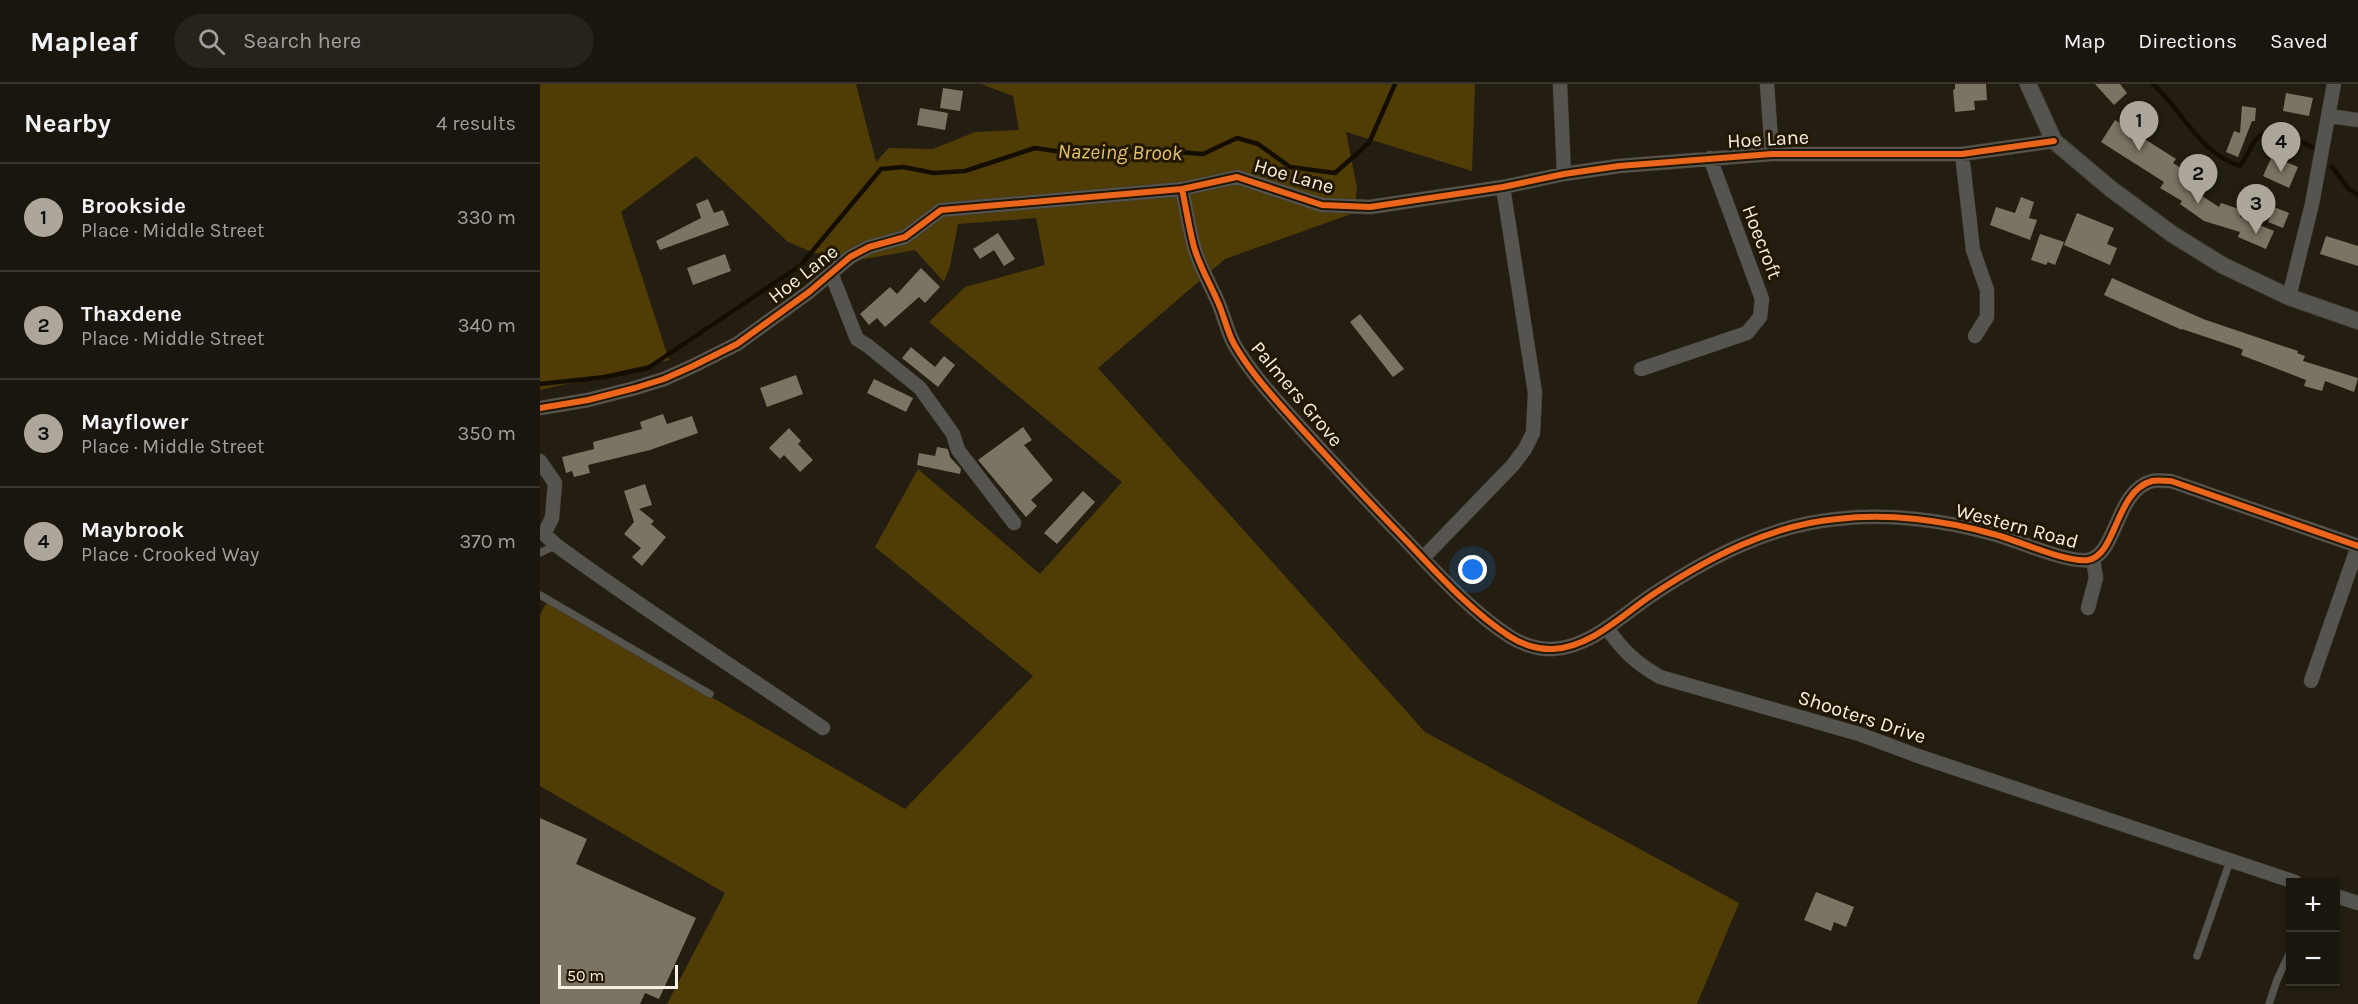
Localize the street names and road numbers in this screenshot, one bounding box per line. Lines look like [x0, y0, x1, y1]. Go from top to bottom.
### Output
street label: Hoe Lane [1726, 125, 1810, 153]
street label: Hoe Lane [1251, 154, 1337, 198]
street label: Hoecroft [1737, 202, 1787, 283]
street label: Hoe Lane [764, 240, 842, 308]
street label: Palmers Grove [1246, 337, 1348, 451]
street label: Western Road [1953, 499, 2081, 553]
street label: Shooters Drive [1795, 686, 1929, 748]

